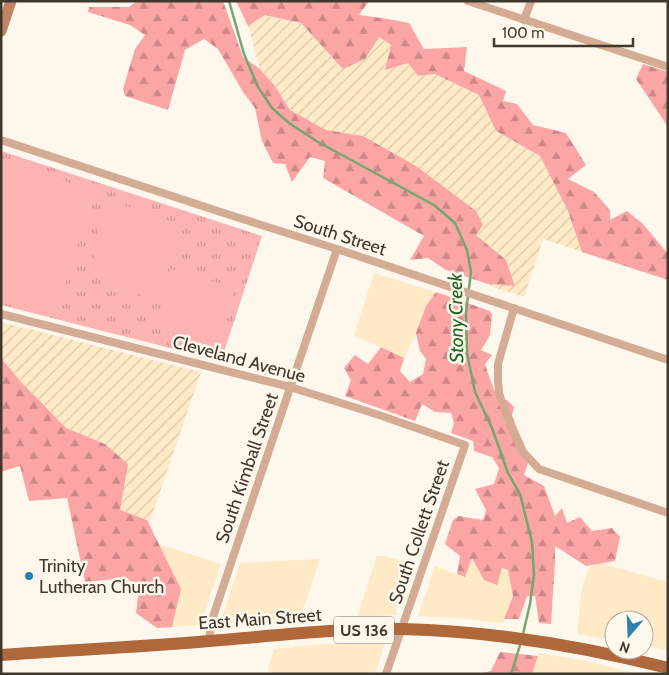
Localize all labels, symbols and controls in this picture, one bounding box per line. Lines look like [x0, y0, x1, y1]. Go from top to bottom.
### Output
scale bar [494, 15, 633, 47]
text: 100 m [502, 24, 544, 42]
street label: South Street [291, 210, 389, 260]
water label: Stony Creek [444, 272, 468, 363]
street label: Cleveland Avenue [170, 331, 308, 387]
street label: South Kimball Street [211, 390, 283, 546]
street label: South Collett Street [384, 457, 454, 607]
place label: Trinity Lutheran Church [39, 555, 164, 598]
marker: Trinity Lutheran Church [23, 570, 35, 582]
street label: East Main Street [198, 604, 322, 634]
north arrow [604, 610, 654, 660]
road number: US 136 [334, 616, 394, 644]
text: N [617, 637, 632, 657]

